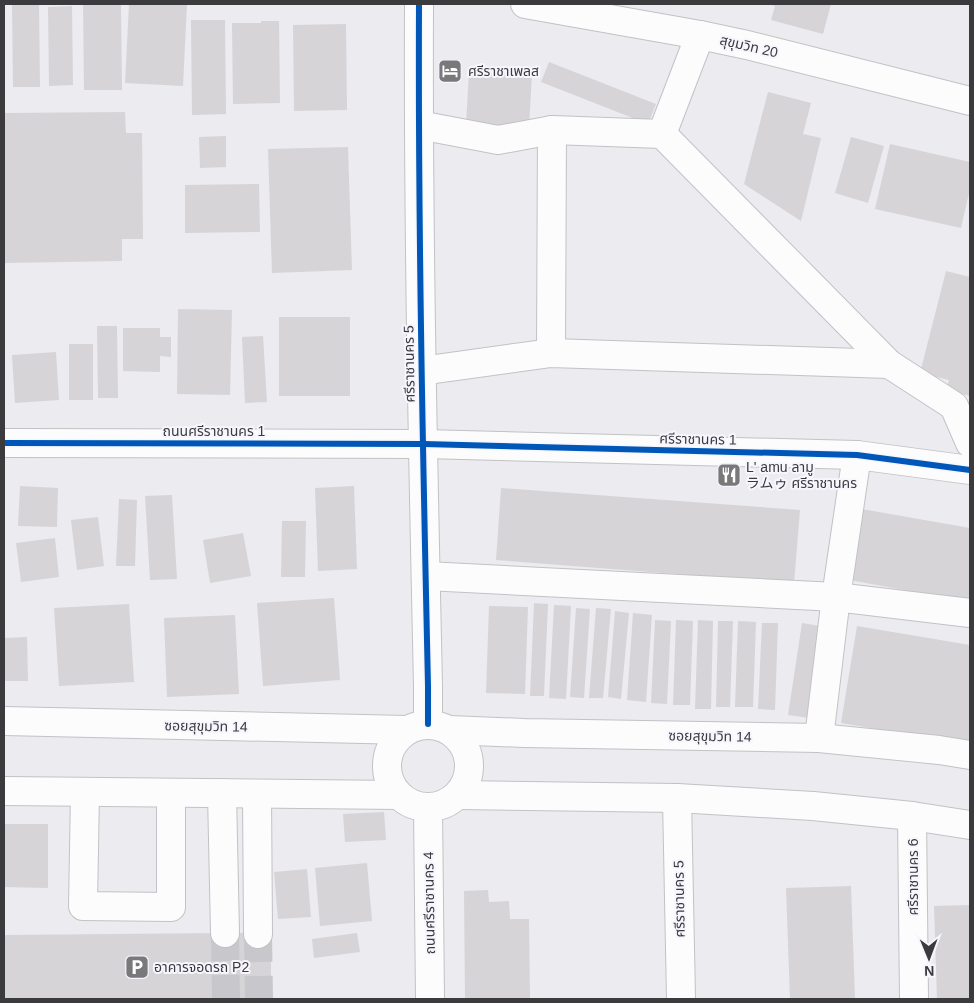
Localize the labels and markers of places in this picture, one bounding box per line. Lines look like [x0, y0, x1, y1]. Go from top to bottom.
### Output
hotel icon: ศรีราชาเพลส [437, 58, 463, 84]
place label: ศรีราชาเพลส [468, 63, 539, 79]
place label: L' amu ลามู ラムゥ ศรีราชานคร [746, 459, 857, 491]
restaurant icon: L' amu ลามู ラムゥ ศรีราชานคร [716, 462, 742, 488]
parking icon: อาคารจอดรถ P2 [124, 954, 150, 980]
place label: อาคารจอดรถ P2 [154, 959, 249, 975]

